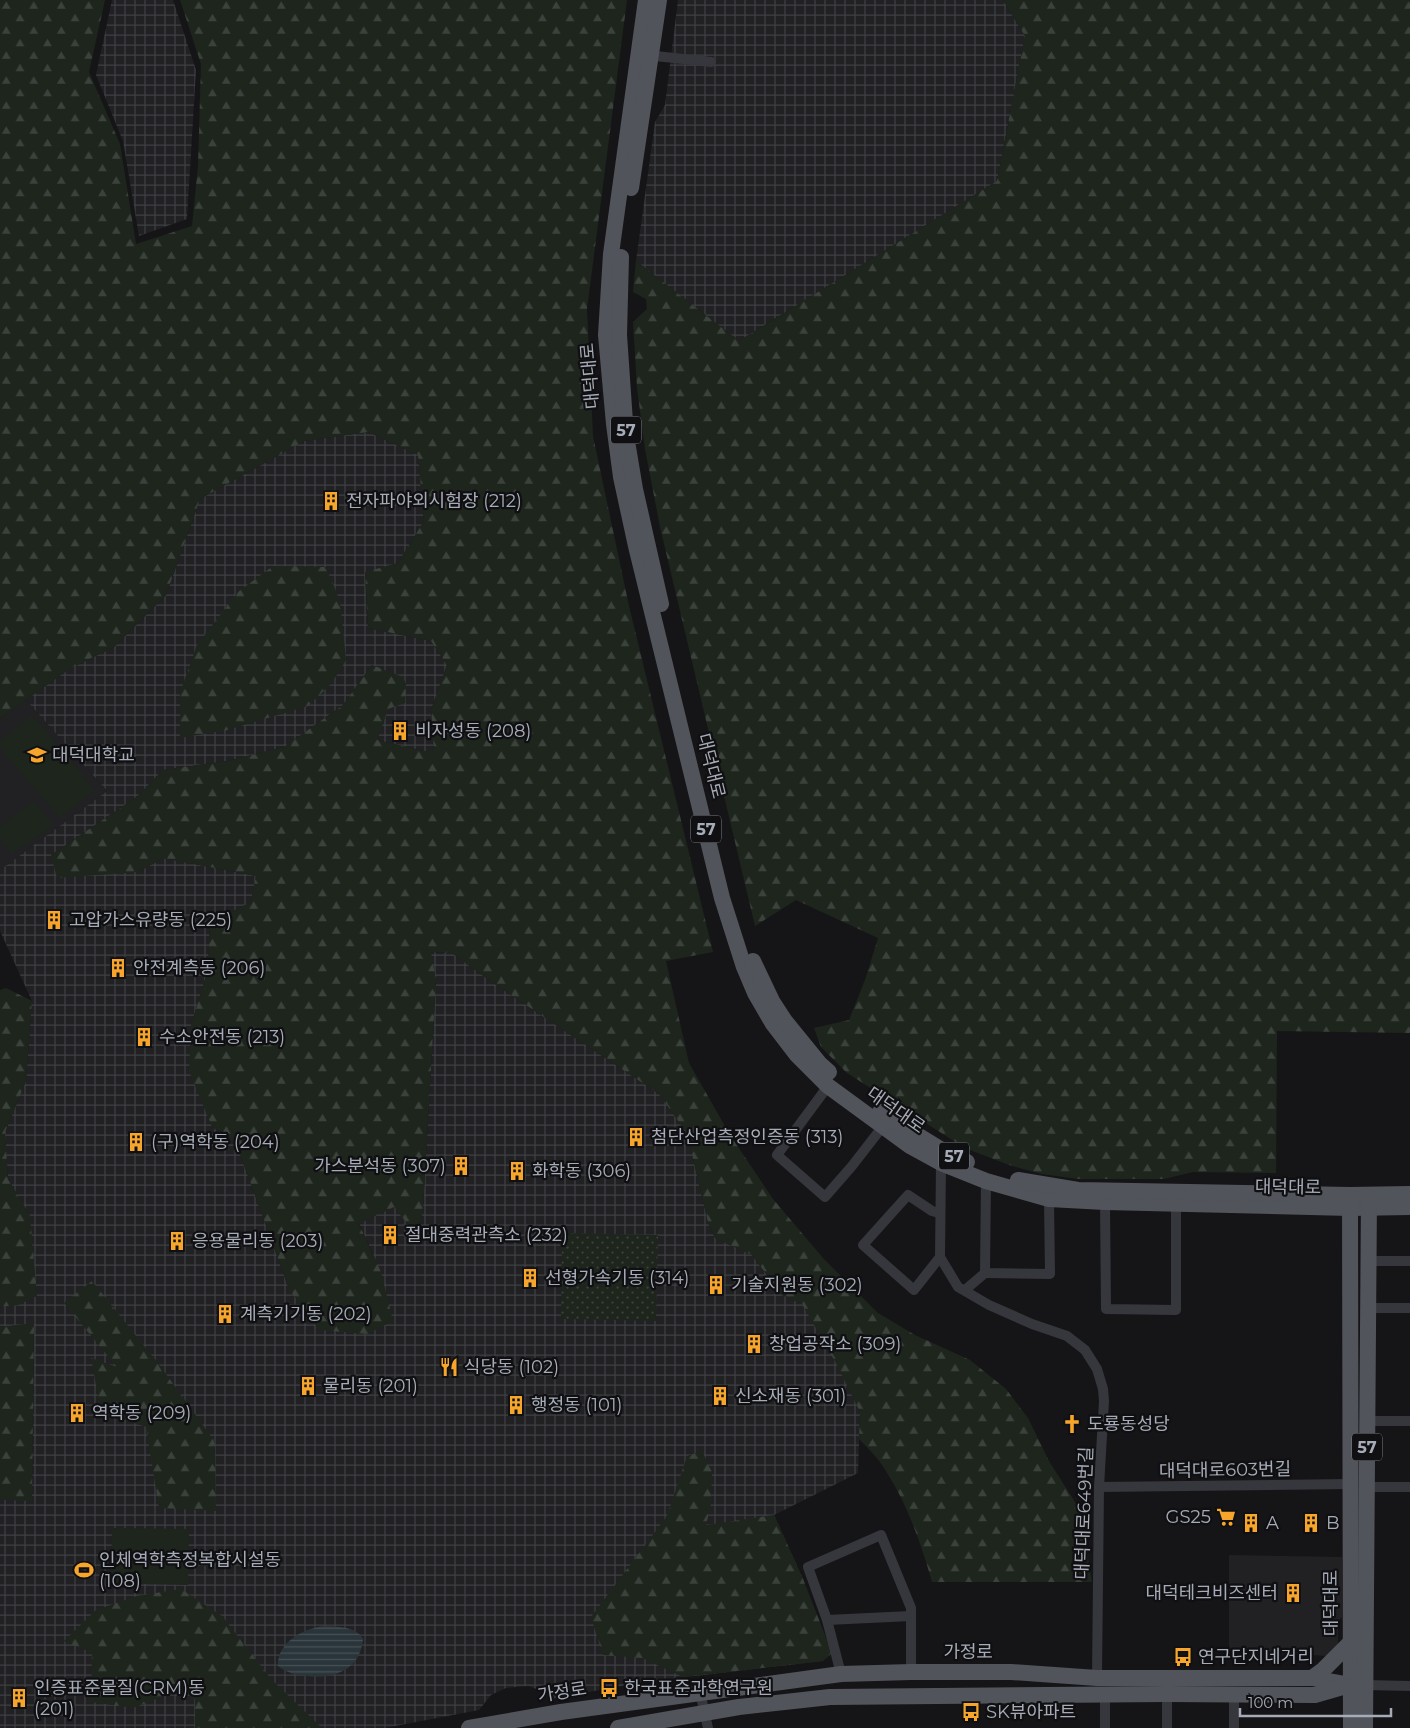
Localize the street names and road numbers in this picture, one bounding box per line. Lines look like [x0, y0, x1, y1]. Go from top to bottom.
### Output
street label: 대덕대로 [576, 342, 604, 410]
road number: 57 [611, 416, 641, 444]
street label: 대덕대로 [692, 731, 730, 801]
road number: 57 [691, 816, 721, 842]
street label: 대덕대로 [863, 1082, 929, 1138]
road number: 57 [939, 1142, 969, 1170]
street label: 대덕대로 [1255, 1175, 1321, 1199]
road number: 57 [1352, 1434, 1382, 1460]
street label: 대덕대로649번길 [1071, 1446, 1097, 1580]
street label: 대덕대로603번길 [1159, 1458, 1291, 1482]
street label: 대덕대로 [1320, 1570, 1342, 1636]
street label: 가정로 [943, 1641, 993, 1663]
street label: 가정로 [536, 1677, 588, 1707]

